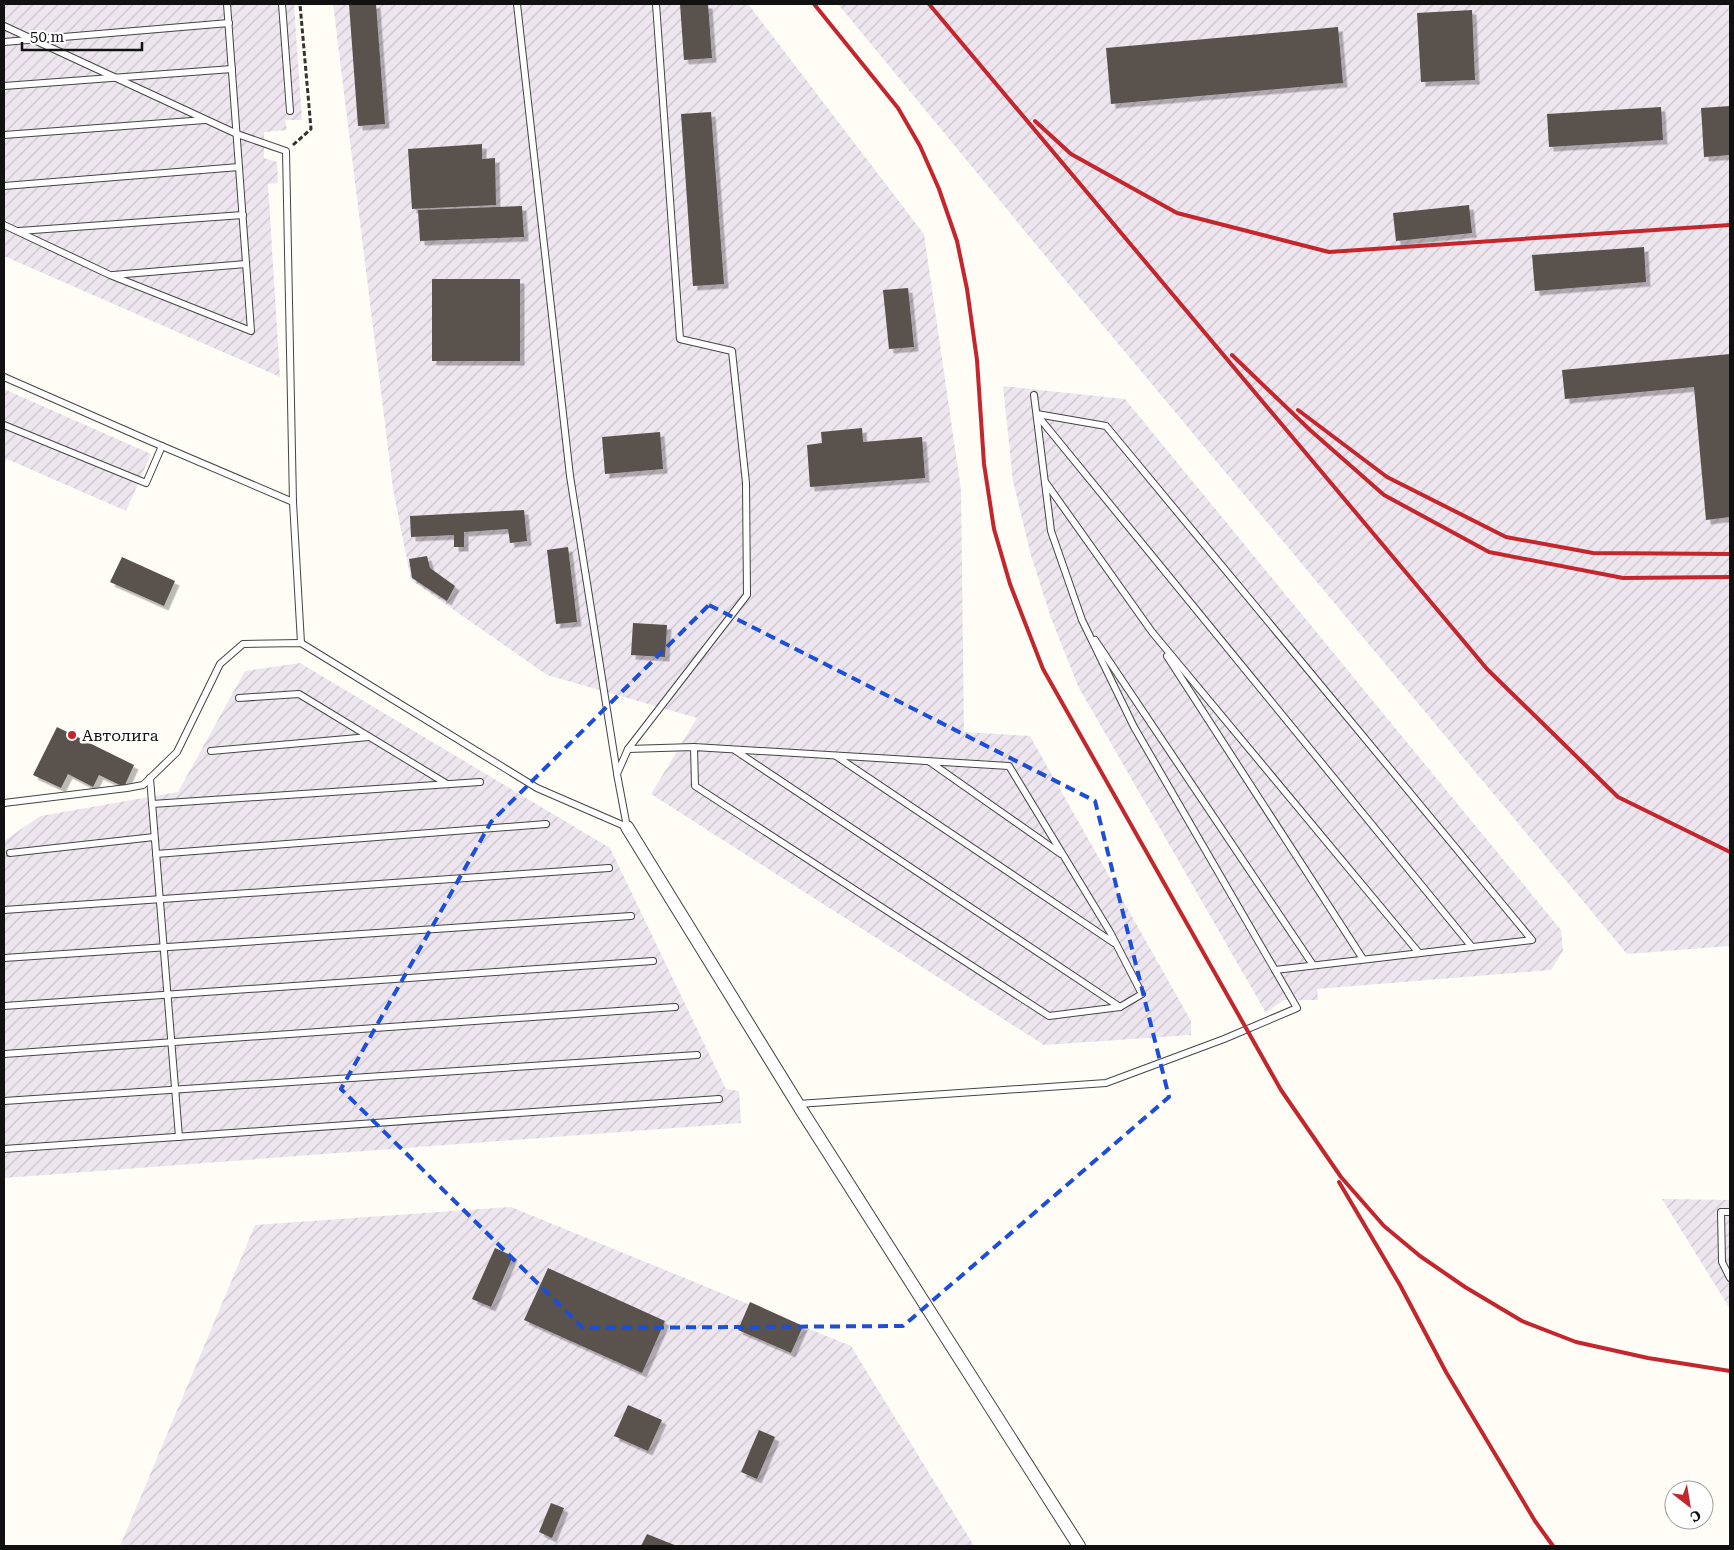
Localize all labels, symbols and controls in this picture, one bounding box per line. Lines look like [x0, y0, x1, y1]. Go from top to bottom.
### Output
scale bar [22, 20, 142, 52]
text: 50 m [30, 28, 65, 46]
place label: Автолига [82, 726, 159, 745]
marker: Автолига [66, 729, 78, 741]
north arrow [1664, 1480, 1714, 1530]
text: С [1687, 1507, 1704, 1526]

